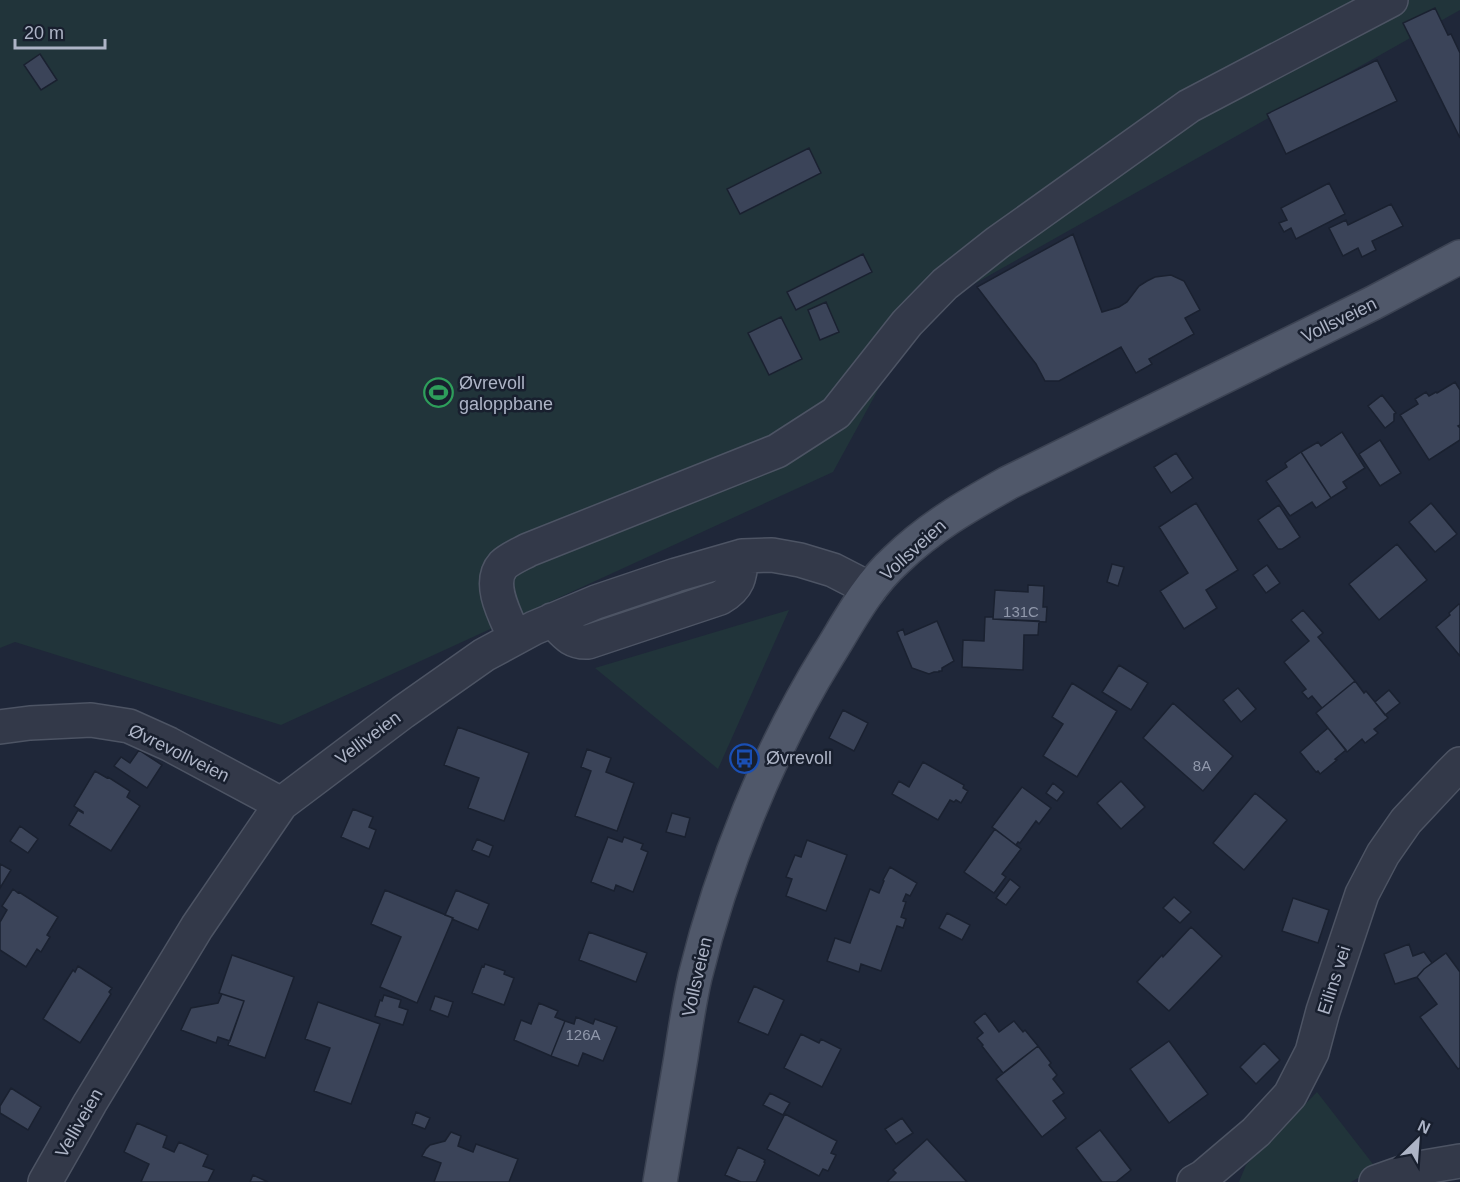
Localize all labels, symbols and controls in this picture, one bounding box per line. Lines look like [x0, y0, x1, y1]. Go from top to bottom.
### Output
scale bar [15, 12, 105, 50]
text: 20 m [24, 23, 64, 43]
street label: Vollsveien [1298, 293, 1380, 347]
place label: Øvrevoll galoppbane [459, 373, 553, 414]
sports icon: Øvrevoll galoppbane [422, 377, 454, 409]
street label: Vollsveien [876, 515, 950, 585]
house number: 131C [1003, 603, 1039, 620]
street label: Velliveien [332, 707, 404, 769]
street label: Øvrevollveien [126, 720, 232, 786]
bus stop icon: Øvrevoll [729, 742, 761, 774]
place label: Øvrevoll [766, 748, 832, 768]
house number: 8A [1193, 757, 1211, 774]
street label: Vollsveien [678, 935, 716, 1019]
street label: Eilins vei [1314, 943, 1354, 1017]
house number: 126A [565, 1026, 601, 1043]
street label: Velliveien [51, 1085, 107, 1161]
north arrow [1388, 1110, 1448, 1170]
text: N [1415, 1117, 1433, 1137]

